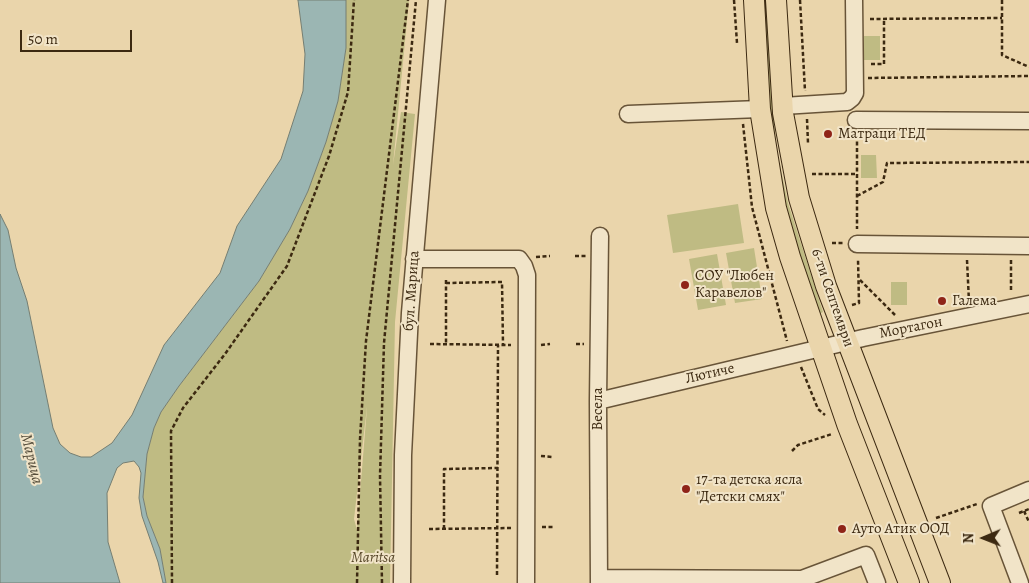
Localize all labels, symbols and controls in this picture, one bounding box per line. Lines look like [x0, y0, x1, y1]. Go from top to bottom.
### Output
scale bar [22, 20, 135, 52]
text: 50 m [28, 29, 58, 49]
place label: Матраци ТЕД [838, 125, 926, 143]
marker: Матраци ТЕД [822, 128, 834, 140]
street label: 6-ти Септември [807, 246, 857, 350]
street label: бул. Марица [400, 250, 424, 332]
place label: СОУ "Любен Каравелов" [695, 267, 774, 302]
marker: СОУ "Любен Каравелов" [679, 279, 691, 291]
place label: Галема [952, 292, 997, 310]
marker: Галема [936, 295, 948, 307]
street label: Мортагон [878, 313, 944, 343]
street label: Лютиче [684, 360, 736, 388]
street label: Весела [589, 387, 607, 431]
water label: Марица [15, 432, 47, 486]
place label: 17-та детска ясла "Детски смях" [696, 471, 803, 506]
marker: 17-та детска ясла "Детски смях" [680, 483, 692, 495]
north arrow [959, 513, 1009, 563]
place label: Ауто Атик ООД [852, 520, 949, 538]
marker: Ауто Атик ООД [836, 523, 848, 535]
text: N [959, 533, 978, 544]
park label: Maritsa [351, 549, 395, 567]

